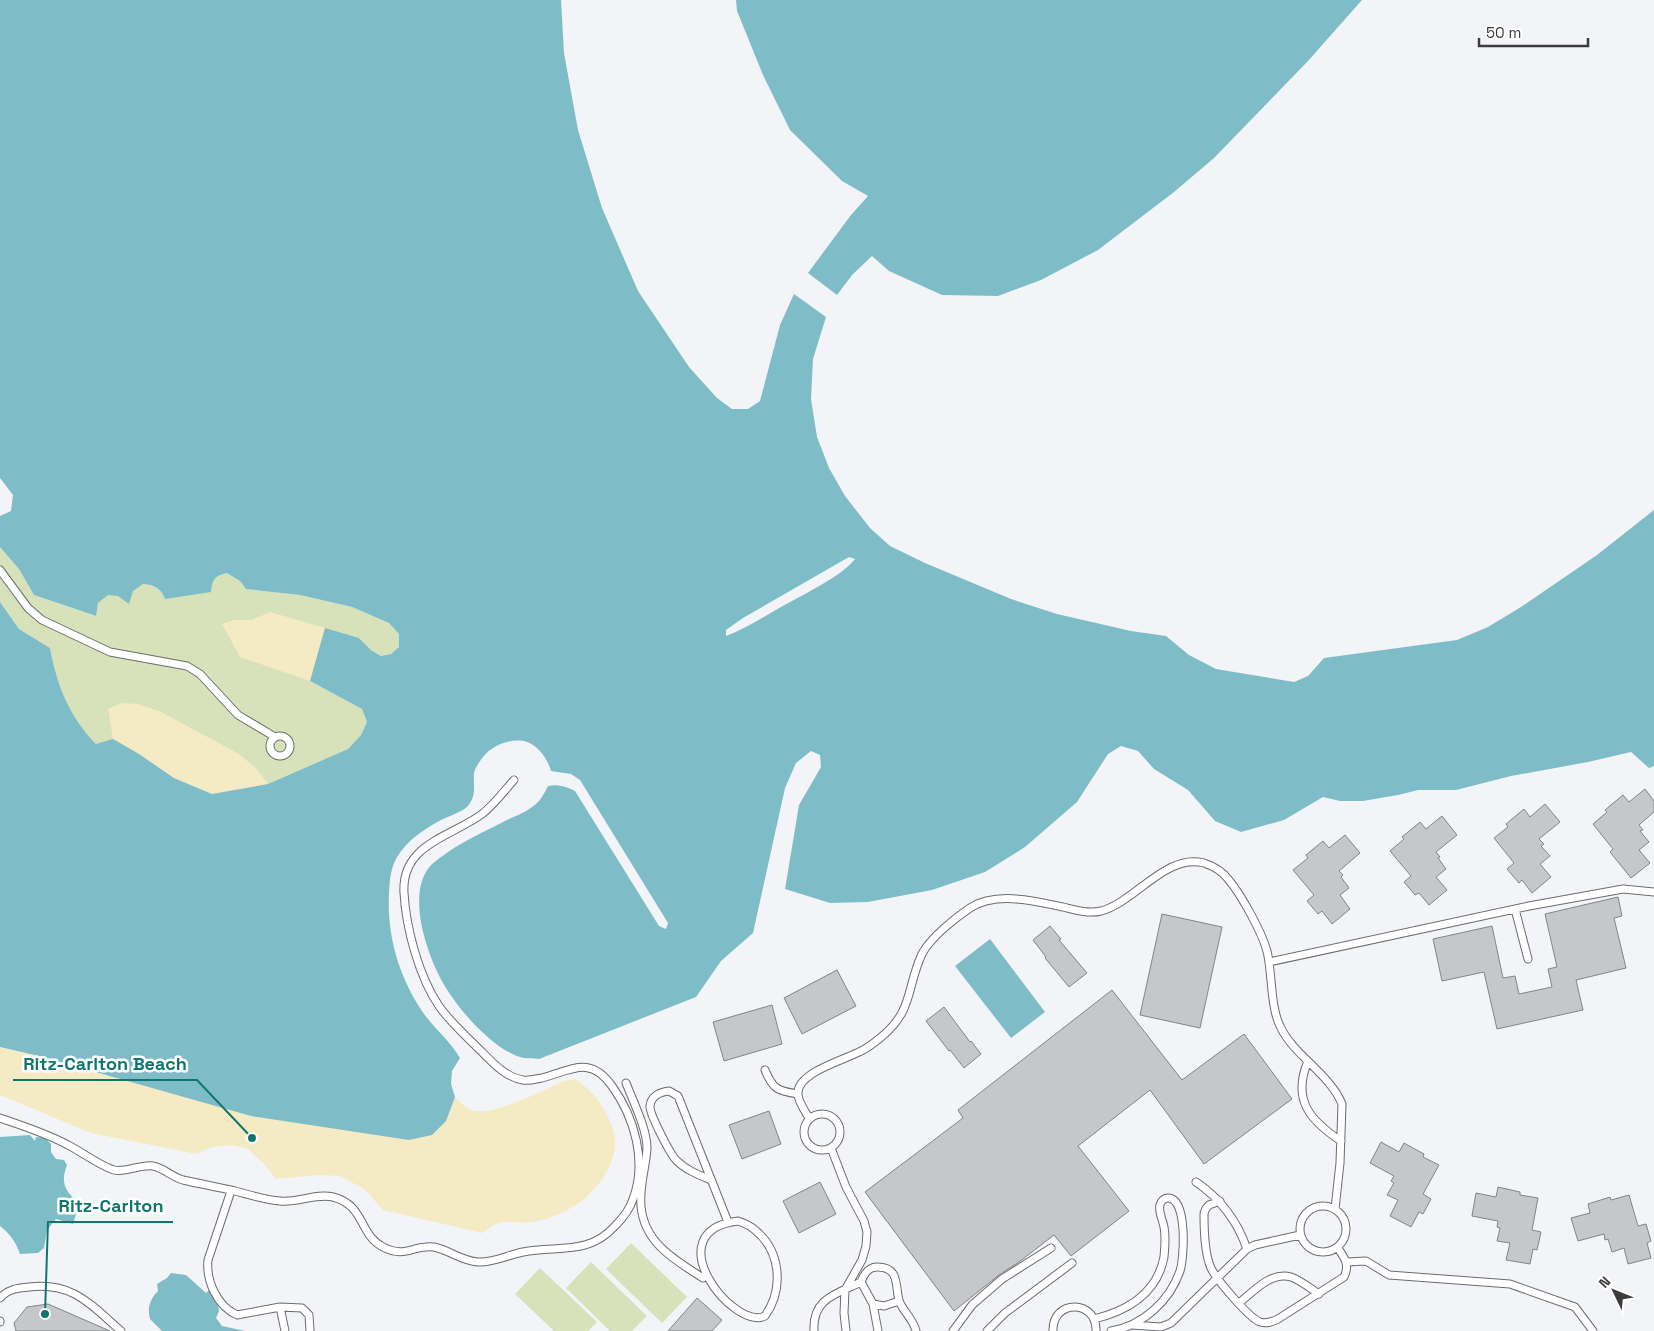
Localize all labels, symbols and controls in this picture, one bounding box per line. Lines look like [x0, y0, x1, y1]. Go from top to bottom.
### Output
scale bar [1479, 15, 1588, 47]
text: 50 m [1486, 23, 1521, 42]
callout: Ritz-Carlton Beach [13, 1047, 197, 1080]
text: Ritz-Carlton Beach [23, 1052, 187, 1075]
callout: Ritz-Carlton [48, 1189, 173, 1222]
text: Ritz-Carlton [59, 1194, 163, 1217]
north arrow [1589, 1266, 1639, 1316]
text: N [1595, 1273, 1614, 1292]

